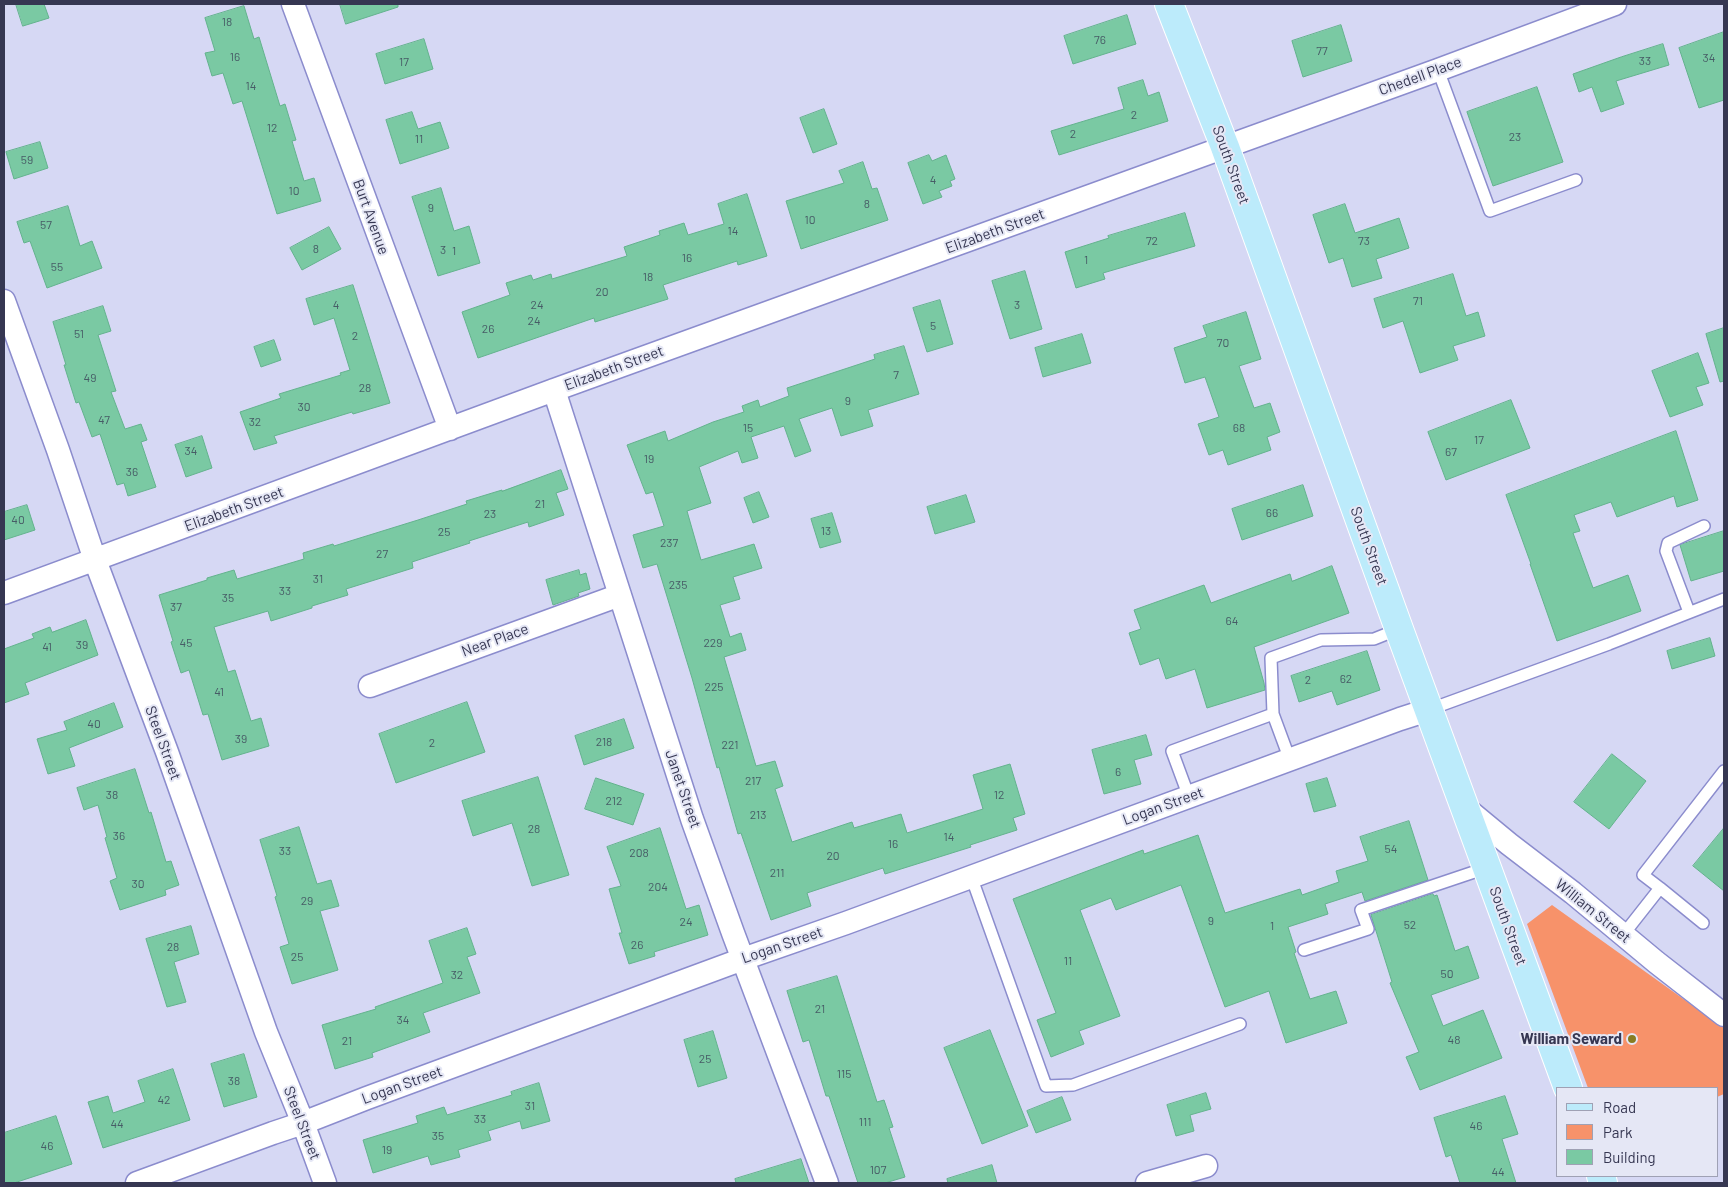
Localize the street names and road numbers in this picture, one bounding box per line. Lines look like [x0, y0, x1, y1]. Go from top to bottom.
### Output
street label: Chedell Place [1376, 53, 1464, 99]
street label: South Street [1208, 123, 1254, 207]
street label: Burt Avenue [349, 177, 393, 257]
street label: Elizabeth Street [943, 205, 1047, 257]
street label: Elizabeth Street [562, 342, 666, 394]
street label: Elizabeth Street [182, 483, 286, 535]
street label: South Street [1346, 504, 1392, 588]
street label: Near Place [459, 620, 531, 660]
street label: Steel Street [141, 704, 185, 782]
street label: Janet Street [661, 747, 705, 831]
street label: Logan Street [1120, 783, 1206, 829]
street label: William Street [1552, 875, 1634, 947]
street label: South Street [1485, 884, 1531, 968]
street label: Logan Street [739, 923, 825, 967]
street label: Logan Street [359, 1062, 445, 1108]
street label: Steel Street [280, 1084, 324, 1162]

